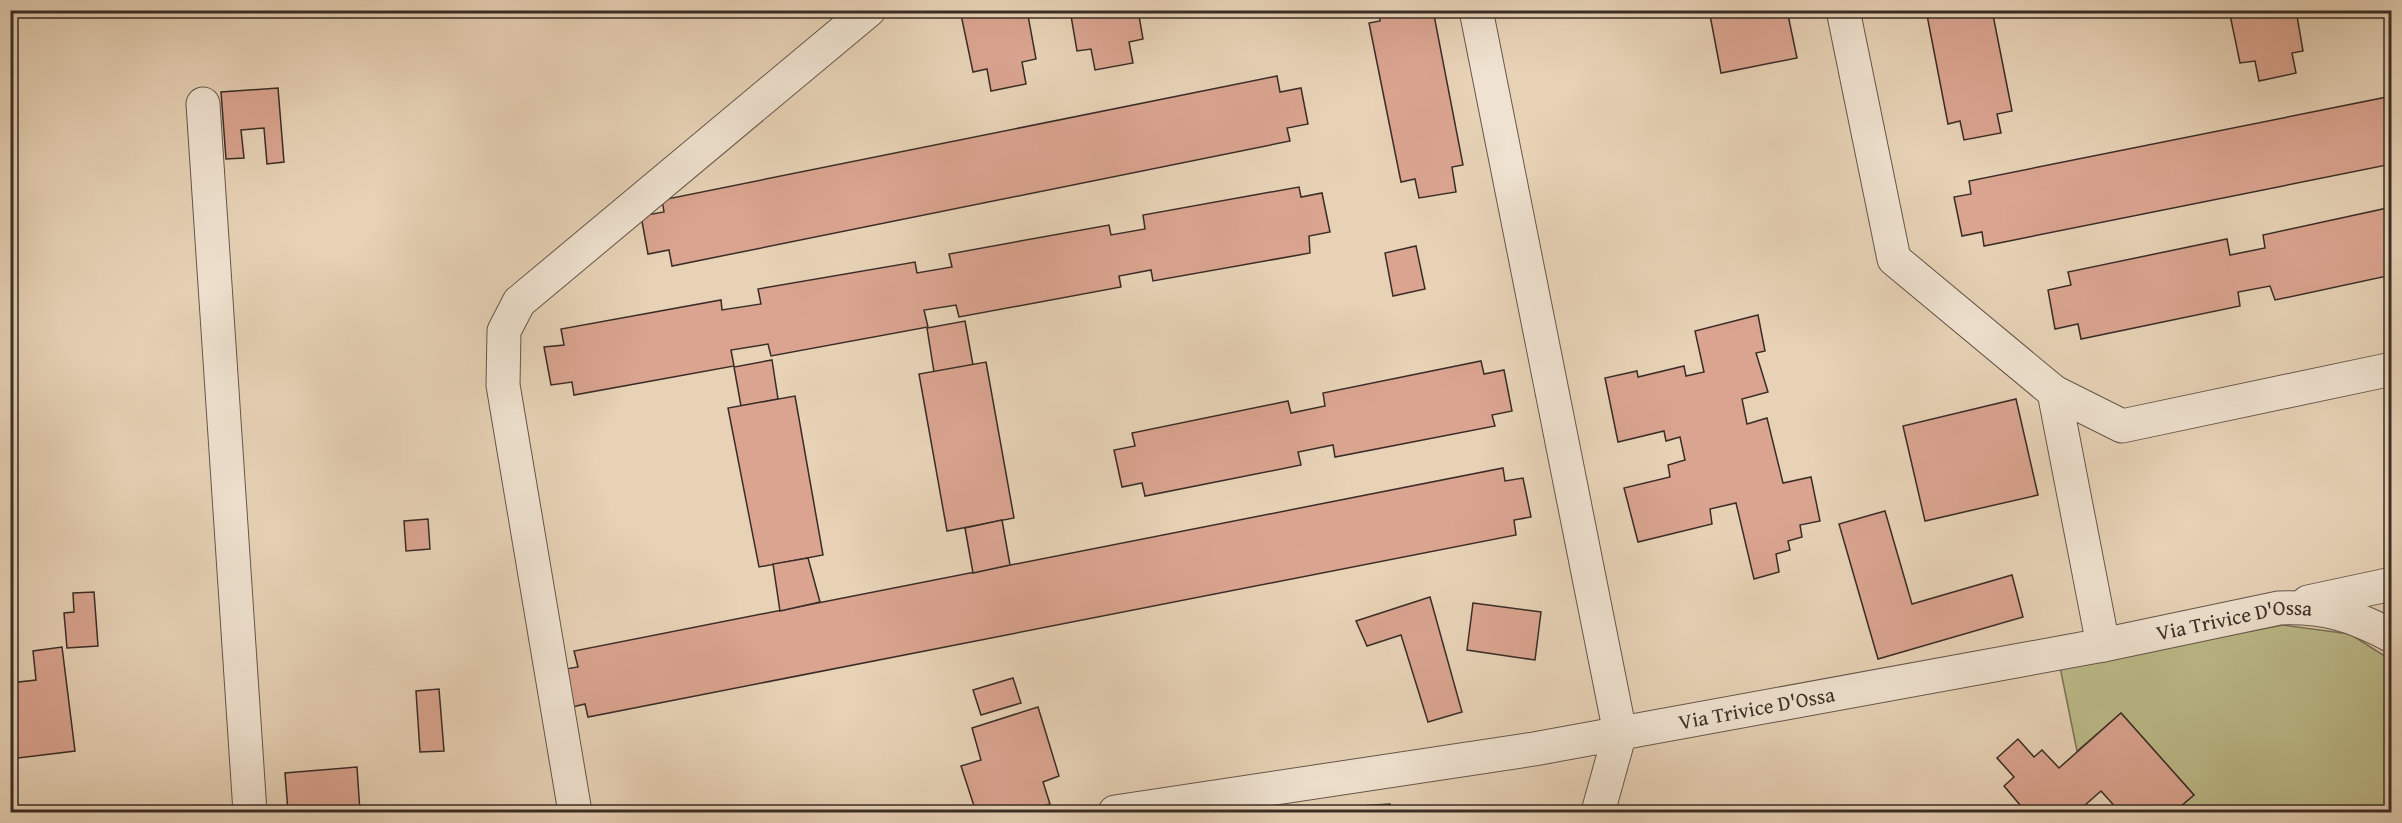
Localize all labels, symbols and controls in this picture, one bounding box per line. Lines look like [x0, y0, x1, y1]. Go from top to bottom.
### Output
street label: Via Trivice D'Ossa [2153, 592, 2314, 648]
street label: Via Trivice D'Ossa [1676, 678, 1837, 737]

